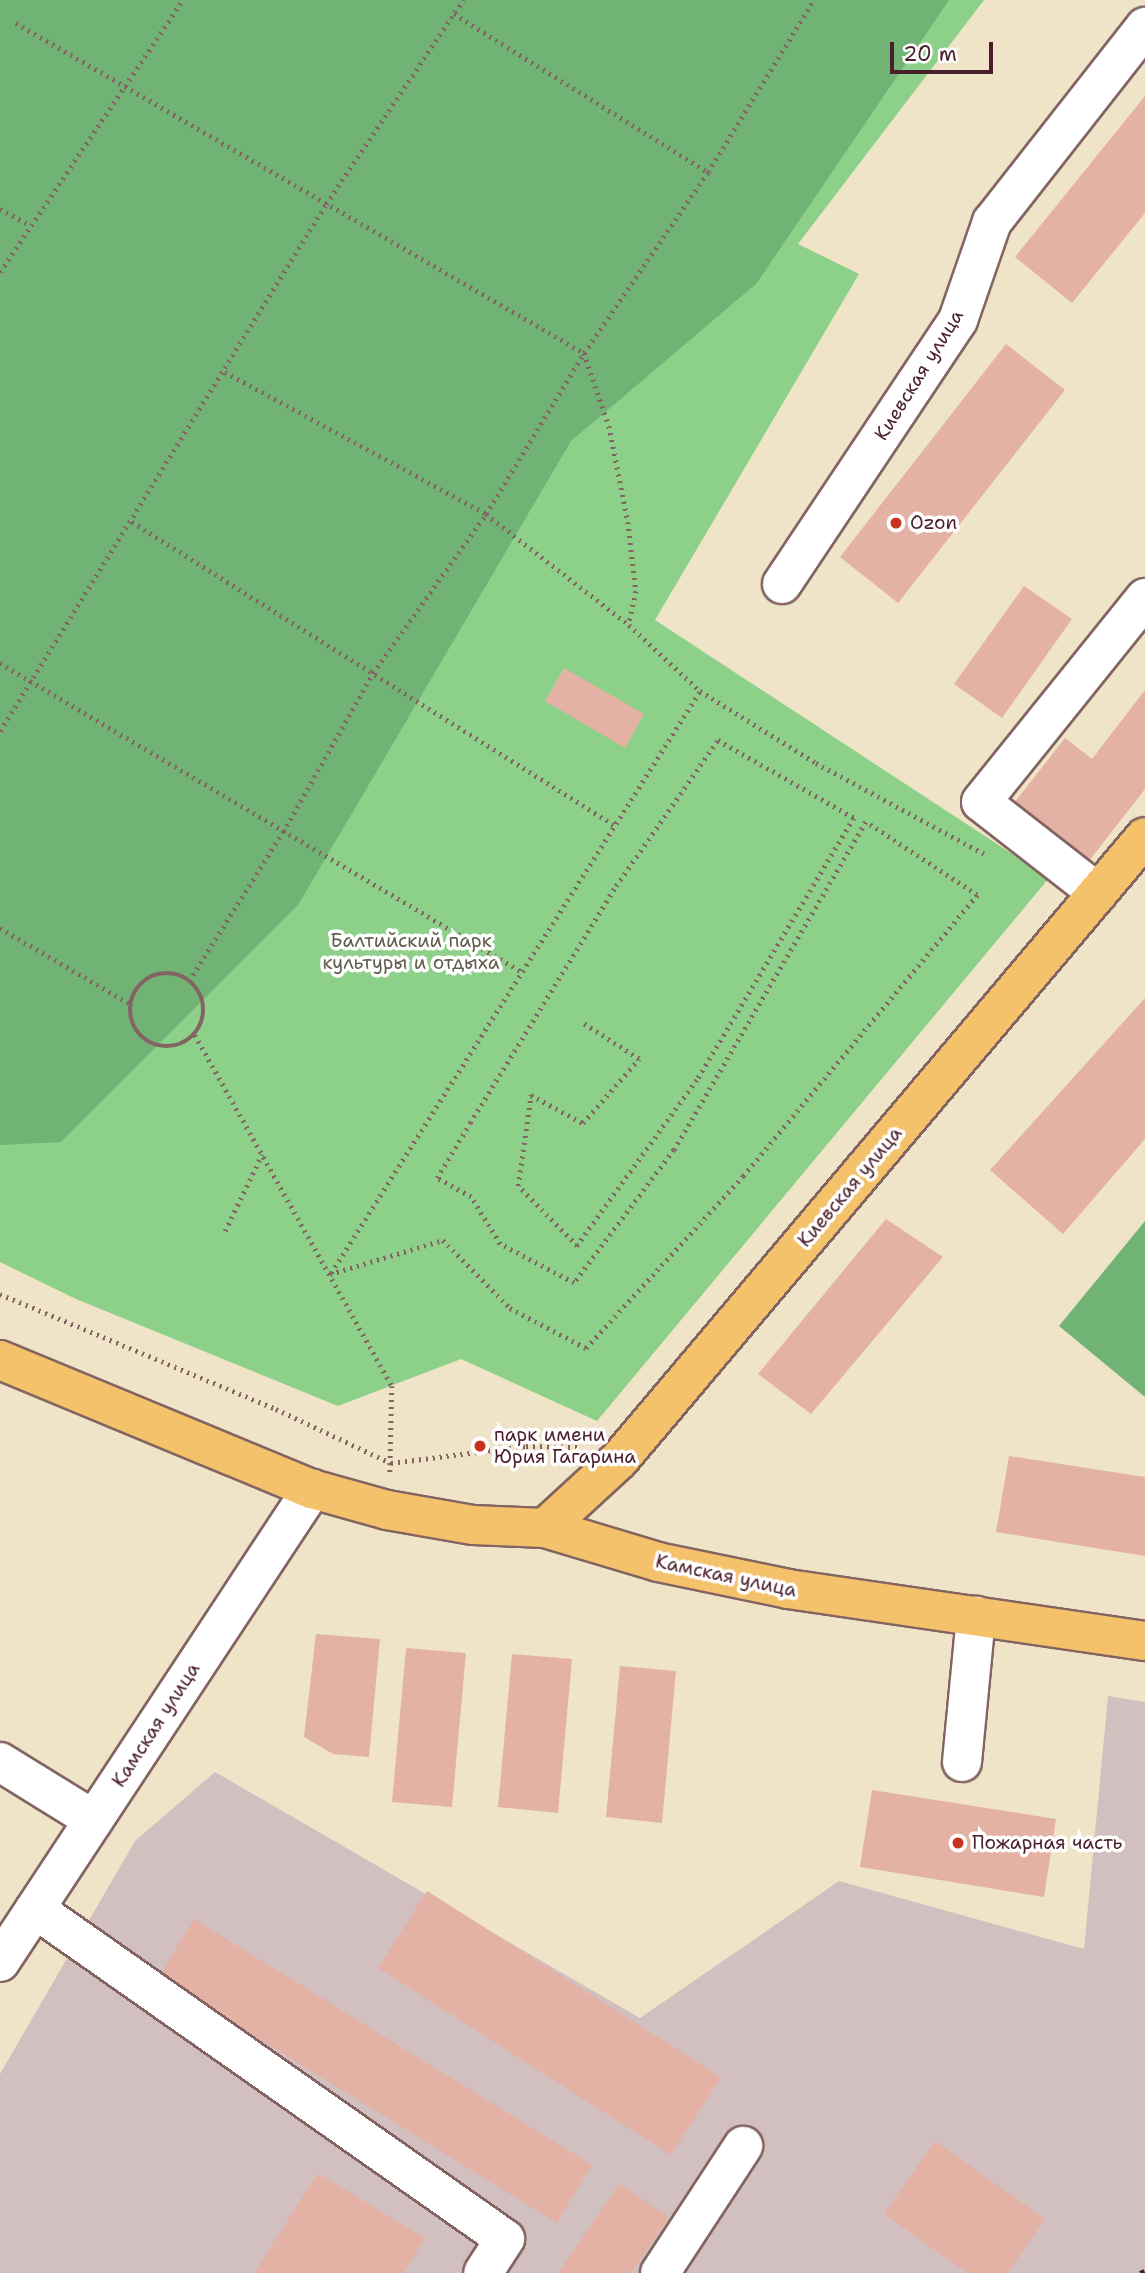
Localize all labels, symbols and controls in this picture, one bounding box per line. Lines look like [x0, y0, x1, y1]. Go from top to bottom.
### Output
scale bar [893, 28, 996, 72]
text: 20 m [903, 40, 957, 68]
street label: Киевская улица [870, 305, 968, 445]
place label: Ozon [910, 512, 957, 534]
marker: Ozon [888, 515, 904, 531]
park label: Балтийский парк культуры и отдыха [322, 930, 500, 974]
street label: Киевская улица [793, 1122, 907, 1252]
place label: парк имени Юрия Гагарина [494, 1424, 636, 1468]
marker: парк имени Юрия Гагарина [472, 1438, 488, 1454]
street label: Камская улица [653, 1550, 799, 1602]
street label: Камская улица [107, 1659, 205, 1791]
place label: Пожарная часть [972, 1832, 1122, 1854]
marker: Пожарная часть [950, 1835, 966, 1851]

